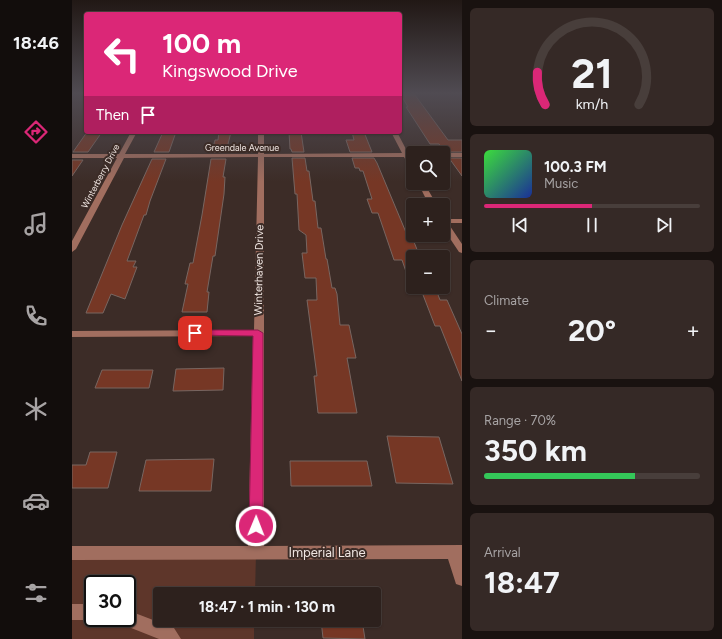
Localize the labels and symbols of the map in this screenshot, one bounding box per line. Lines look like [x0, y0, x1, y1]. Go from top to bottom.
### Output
street label: Winterberry Drive [78, 142, 122, 210]
street label: Greendale Avenue [205, 142, 279, 153]
street label: Winterhaven Drive [252, 225, 266, 315]
pin [178, 316, 212, 350]
position arrow [235, 505, 277, 547]
street label: Imperial Lane [288, 545, 366, 560]
speed limit sign: 30 [84, 575, 136, 627]

